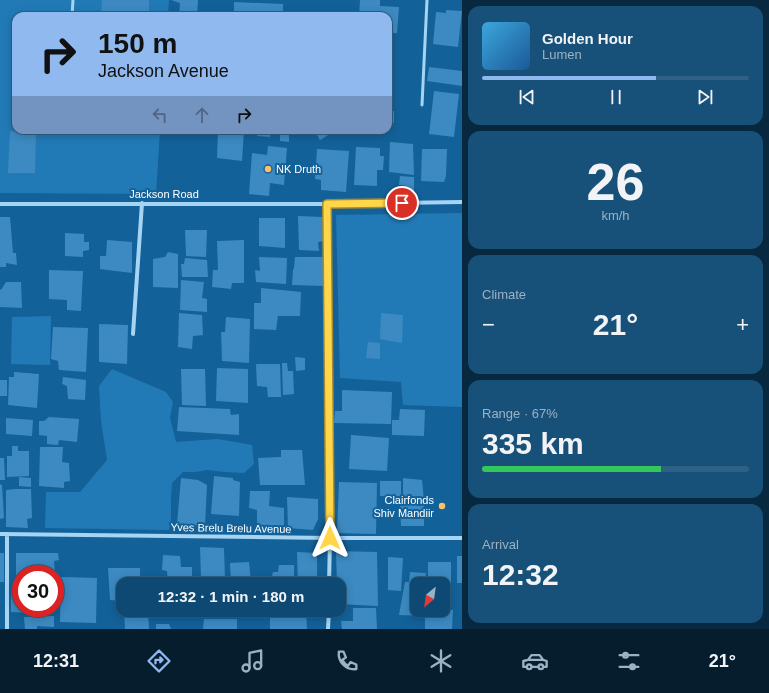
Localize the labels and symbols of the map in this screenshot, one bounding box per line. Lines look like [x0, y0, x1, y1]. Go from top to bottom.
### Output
place label: NK Druth [276, 163, 321, 175]
marker: NK Druth [263, 164, 273, 174]
pin [385, 186, 419, 220]
street label: Jackson Road [129, 188, 199, 200]
place label: Clairfonds Shiv Mandiir [373, 494, 434, 519]
marker: Clairfonds Shiv Mandiir [437, 501, 447, 511]
position arrow [309, 517, 351, 559]
street label: Yves Brelu Brelu Avenue [170, 521, 292, 535]
speed limit sign: 30 [12, 565, 64, 617]
north arrow [410, 577, 450, 617]

